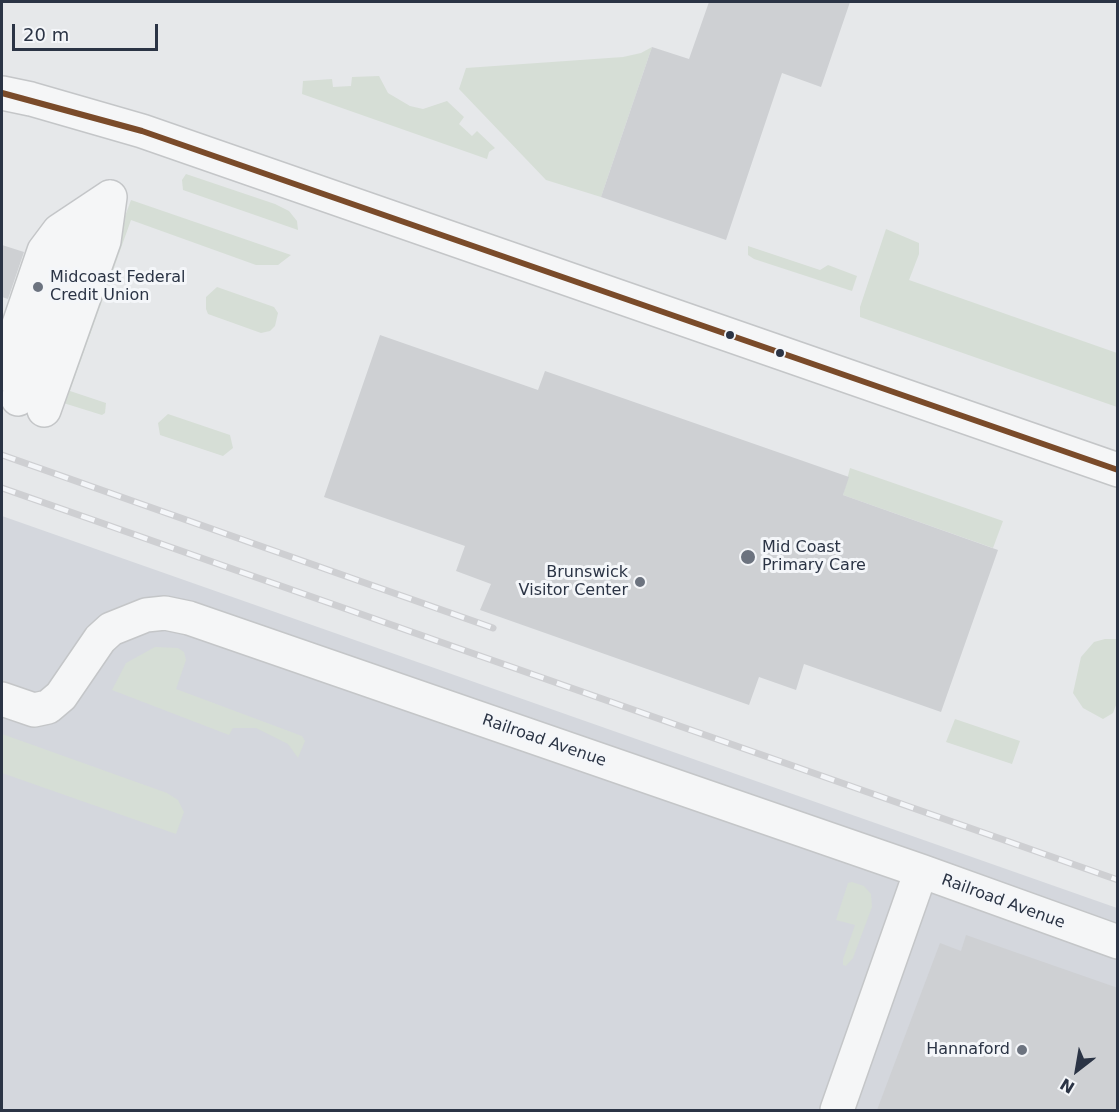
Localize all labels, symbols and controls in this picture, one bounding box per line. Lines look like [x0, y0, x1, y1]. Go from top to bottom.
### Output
scale bar [15, 12, 160, 50]
text: 20 m [23, 24, 69, 45]
place label: Midcoast Federal Credit Union [50, 268, 185, 306]
marker: Midcoast Federal Credit Union [31, 280, 45, 294]
unlabelled marker [724, 329, 736, 341]
unlabelled marker [774, 347, 786, 359]
place label: Mid Coast Primary Care [762, 538, 866, 576]
marker: Mid Coast Primary Care [739, 548, 757, 566]
place label: Brunswick Visitor Center [519, 563, 628, 601]
marker: Brunswick Visitor Center [633, 575, 647, 589]
street label: Railroad Avenue [479, 711, 609, 771]
street label: Railroad Avenue [939, 871, 1067, 933]
place label: Hannaford [926, 1040, 1010, 1060]
north arrow [1047, 1040, 1107, 1100]
marker: Hannaford [1015, 1043, 1029, 1057]
text: N [1057, 1074, 1078, 1097]

